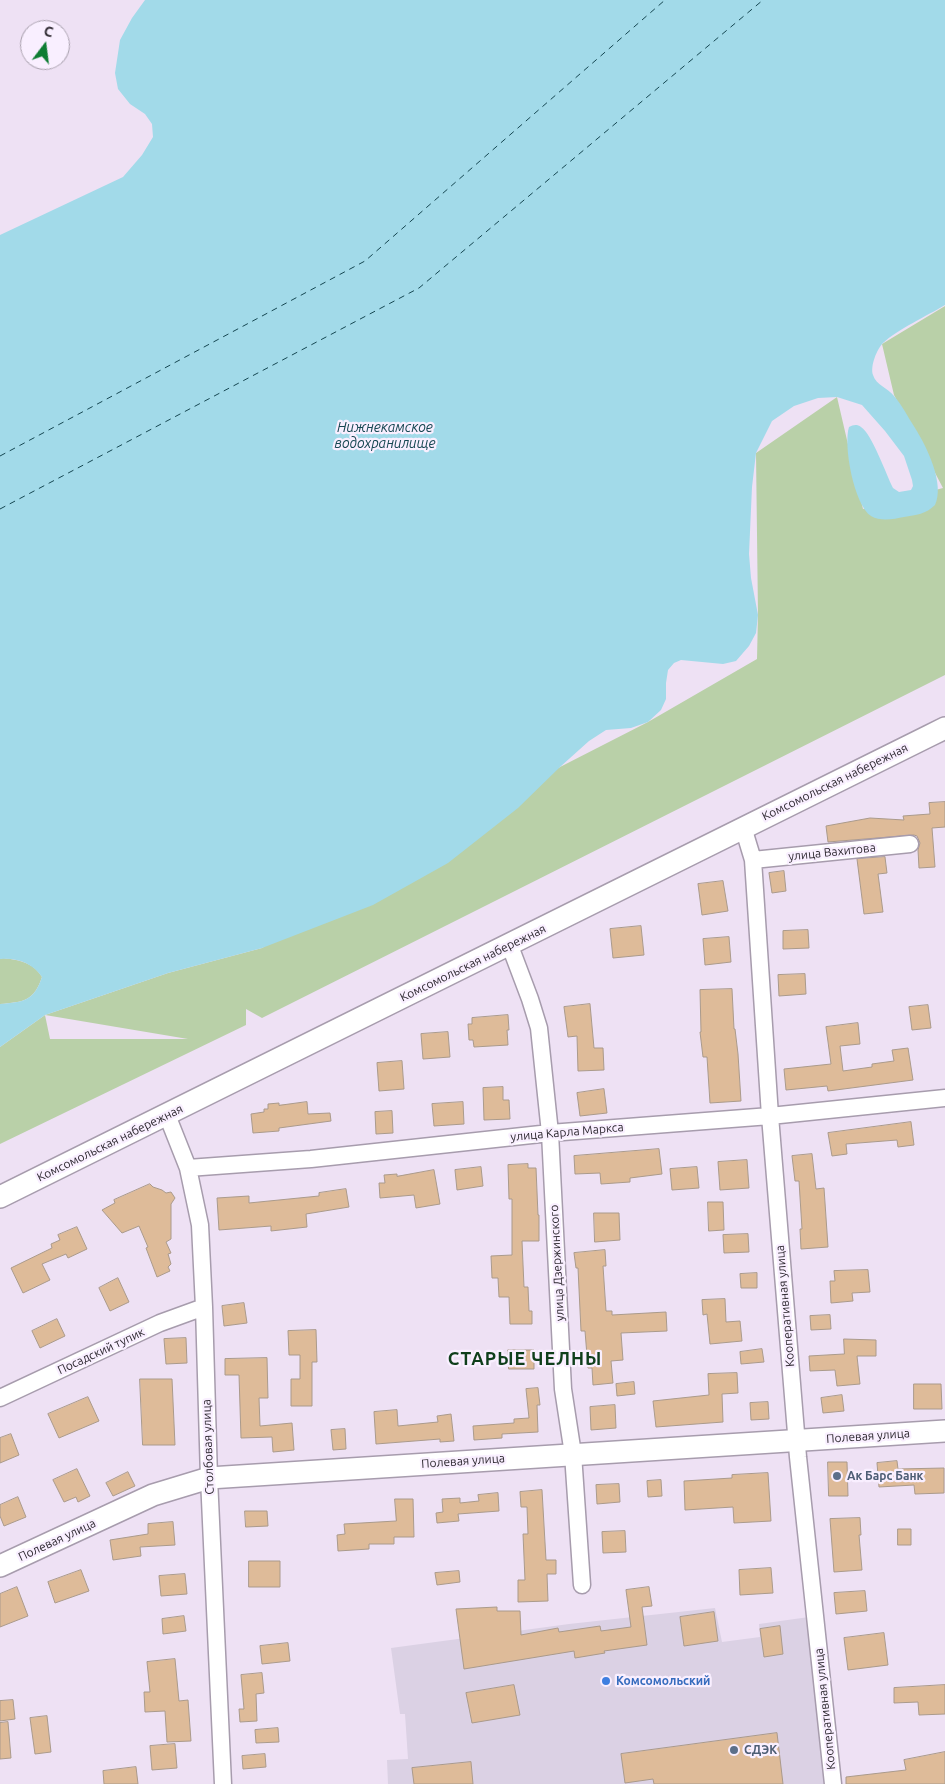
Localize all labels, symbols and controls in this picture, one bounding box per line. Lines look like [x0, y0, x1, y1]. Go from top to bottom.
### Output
north arrow [20, 20, 70, 70]
text: С [42, 23, 55, 40]
water label: Нижнекамское водохранилище [334, 419, 436, 452]
street label: Комсомольская набережная [760, 740, 910, 824]
street label: улица Вахитова [788, 840, 876, 864]
street label: Комсомольская набережная [398, 921, 548, 1005]
street label: Комсомольская набережная [35, 1101, 185, 1185]
street label: улица Карла Маркса [510, 1120, 624, 1144]
street label: улица Дзержинского [547, 1204, 567, 1322]
street label: Кооперативная улица [773, 1245, 797, 1367]
street label: Посадский тупик [55, 1325, 147, 1377]
district label: СТАРЫЕ ЧЕЛНЫ [446, 1348, 604, 1370]
street label: Столбовая улица [199, 1399, 217, 1495]
street label: Полевая улица [826, 1426, 910, 1446]
street label: Полевая улица [421, 1451, 505, 1471]
place label: Ак Барс Банк [847, 1469, 923, 1483]
marker: Ак Барс Банк [831, 1470, 843, 1482]
street label: Полевая улица [16, 1516, 98, 1564]
street label: Кооперативная улица [811, 1647, 839, 1771]
place label: Комсомольский [616, 1674, 710, 1688]
marker: Комсомольский [600, 1675, 612, 1687]
place label: СДЭК [744, 1743, 777, 1757]
marker: СДЭК [728, 1744, 740, 1756]

